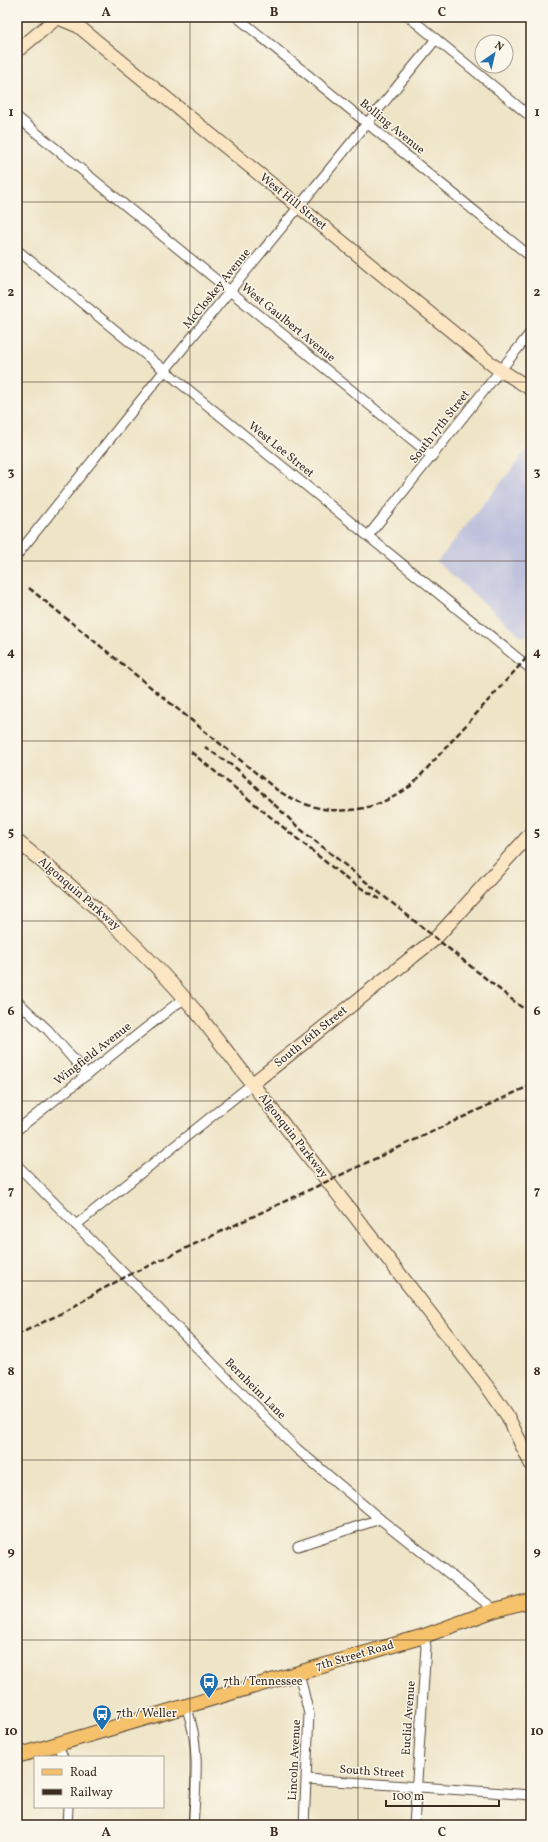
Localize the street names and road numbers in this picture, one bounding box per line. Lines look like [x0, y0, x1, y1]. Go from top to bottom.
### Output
street label: Bolling Avenue [356, 96, 428, 158]
street label: West Hill Street [256, 170, 330, 234]
street label: McCloskey Avenue [180, 245, 255, 332]
street label: West Gaulbert Avenue [238, 280, 339, 366]
street label: South 17th Street [406, 387, 474, 467]
street label: West Lee Street [245, 418, 317, 482]
street label: Algonquin Parkway [34, 854, 124, 935]
street label: South 16th Street [271, 1003, 351, 1071]
street label: Wingfield Avenue [51, 1019, 135, 1089]
street label: Algonquin Parkway [255, 1090, 332, 1182]
street label: Bernheim Lane [221, 1355, 289, 1423]
street label: 7th Street Road [314, 1637, 396, 1675]
street label: Euclid Avenue [398, 1680, 420, 1756]
street label: Lincoln Avenue [285, 1719, 305, 1801]
street label: South Street [339, 1762, 405, 1782]

